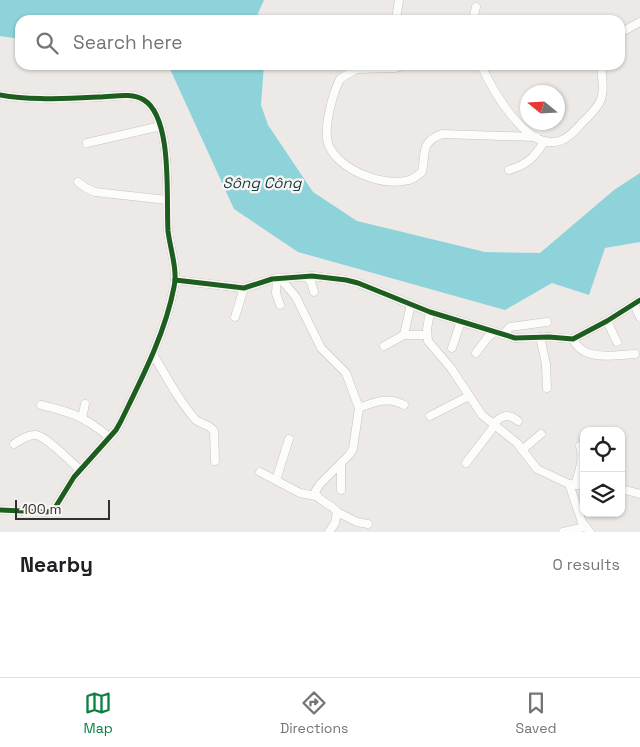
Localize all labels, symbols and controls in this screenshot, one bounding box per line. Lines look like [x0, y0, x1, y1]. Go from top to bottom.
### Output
search box [15, 15, 625, 70]
icon: search [33, 29, 61, 57]
text: Search here [73, 30, 183, 55]
north arrow [520, 85, 565, 130]
water label: Sông Công [223, 173, 303, 192]
map controls [580, 427, 625, 517]
button: locate [580, 427, 625, 472]
button: layers [580, 472, 625, 517]
scale bar [15, 497, 110, 520]
text: 100 m [22, 500, 61, 518]
text: Nearby [20, 551, 93, 578]
text: 0 results [552, 554, 620, 575]
tab: Map [84, 689, 113, 737]
tab: Directions [280, 689, 348, 737]
tab: Saved [516, 689, 556, 737]

